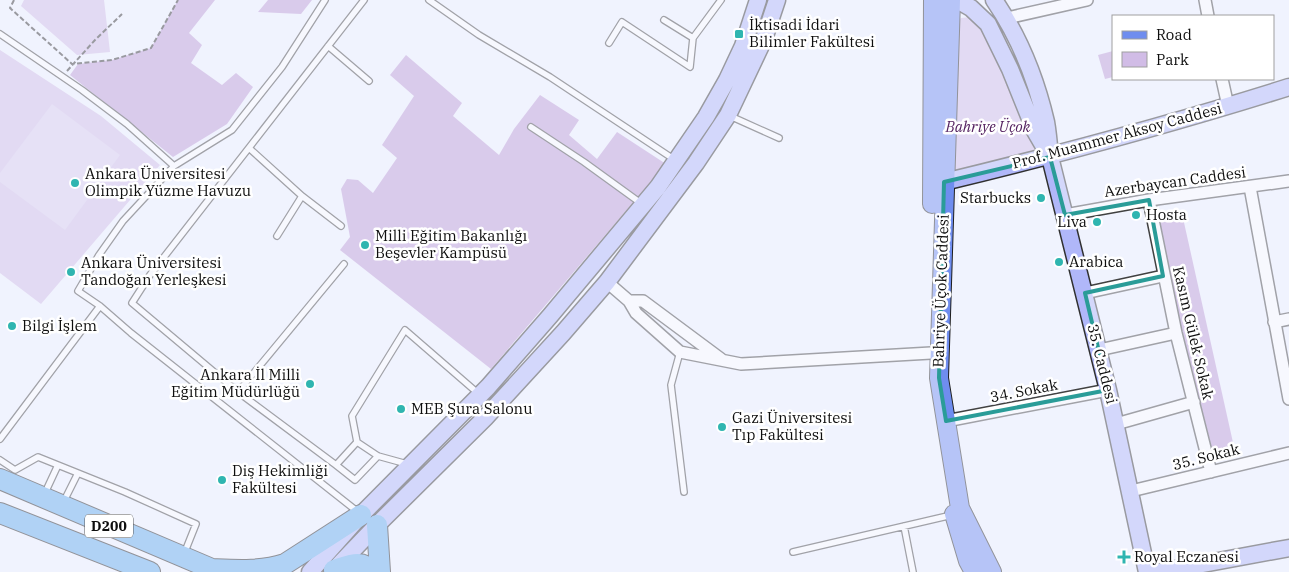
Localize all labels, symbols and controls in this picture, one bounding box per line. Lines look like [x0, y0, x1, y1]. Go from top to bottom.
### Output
place label: İktisadi İdari Bilimler Fakültesi [749, 15, 875, 51]
legend [1112, 15, 1274, 80]
text: Road [1156, 25, 1192, 44]
marker: İktisadi İdari Bilimler Fakültesi [733, 28, 745, 40]
text: Park [1156, 50, 1189, 69]
street label: Prof. Muammer Aksoy Caddesi [1010, 98, 1224, 173]
park label: Bahriye Üçok [944, 117, 1031, 136]
street label: Azerbaycan Caddesi [1103, 162, 1247, 201]
place label: Ankara Üniversitesi Olimpik Yüzme Havuzu [85, 164, 251, 200]
marker: Ankara Üniversitesi Olimpik Yüzme Havuzu [69, 177, 81, 189]
place label: Starbucks [960, 188, 1031, 207]
marker: Starbucks [1035, 192, 1047, 204]
place label: Hosta [1146, 205, 1187, 224]
marker: Hosta [1130, 209, 1142, 221]
place label: Liva [1057, 212, 1087, 231]
street label: Bahriye Üçok Caddesi [928, 214, 953, 368]
marker: Liva [1091, 216, 1103, 228]
place label: Milli Eğitim Bakanlığı Beşevler Kampüsü [375, 226, 527, 262]
marker: Milli Eğitim Bakanlığı Beşevler Kampüsü [359, 239, 371, 251]
place label: Arabica [1069, 252, 1124, 271]
place label: Ankara Üniversitesi Tandoğan Yerleşkesi [81, 253, 227, 289]
marker: Arabica [1053, 256, 1065, 268]
street label: Kasım Gülek Sokak [1169, 264, 1218, 402]
marker: Ankara Üniversitesi Tandoğan Yerleşkesi [65, 266, 77, 278]
place label: Bilgi İşlem [22, 316, 97, 335]
marker: Bilgi İşlem [6, 320, 18, 332]
street label: 35. Caddesi [1083, 322, 1122, 406]
place label: Ankara İl Milli Eğitim Müdürlüğü [171, 365, 300, 401]
street label: 34. Sokak [988, 375, 1060, 406]
marker: Ankara İl Milli Eğitim Müdürlüğü [304, 378, 316, 390]
place label: MEB Şura Salonu [411, 399, 533, 418]
marker: MEB Şura Salonu [395, 403, 407, 415]
place label: Gazi Üniversitesi Tıp Fakültesi [732, 408, 853, 444]
marker: Gazi Üniversitesi Tıp Fakültesi [716, 421, 728, 433]
street label: 35. Sokak [1170, 439, 1242, 474]
place label: Diş Hekimliği Fakültesi [232, 461, 328, 497]
marker: Diş Hekimliği Fakültesi [216, 474, 228, 486]
road number: D200 [85, 514, 133, 538]
place label: Royal Eczanesi [1134, 547, 1239, 566]
marker: Royal Eczanesi [1118, 551, 1130, 563]

